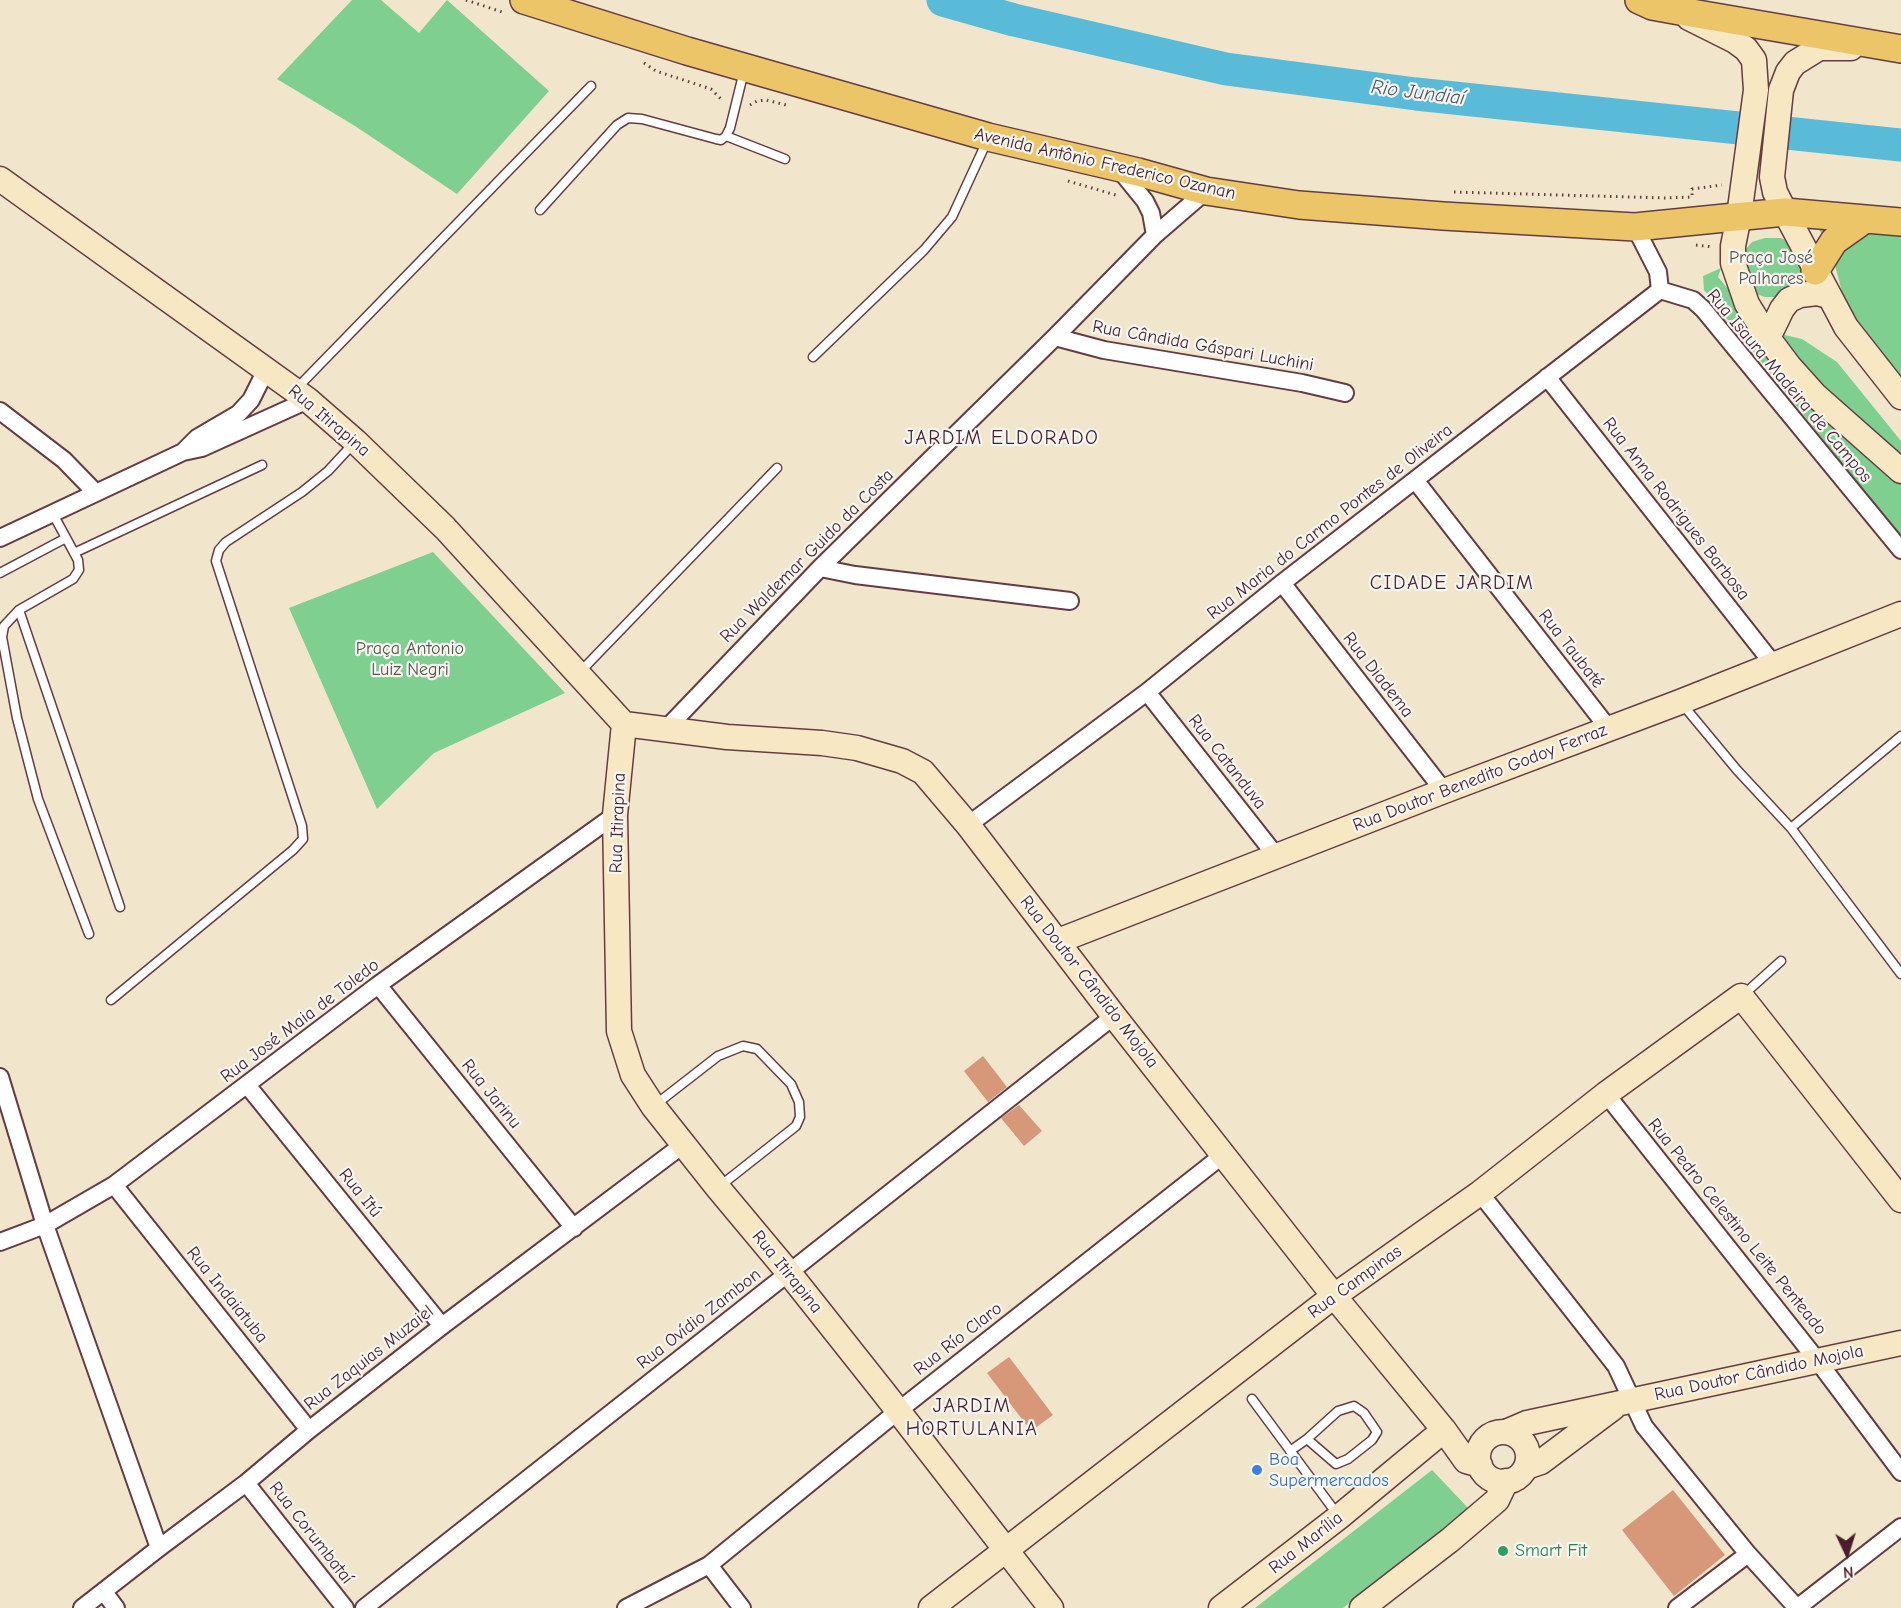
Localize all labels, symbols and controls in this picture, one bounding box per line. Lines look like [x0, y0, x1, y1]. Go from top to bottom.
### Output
water label: Rio Jundiaí [1370, 75, 1466, 111]
street label: Avenida Antônio Frederico Ozanan [972, 123, 1238, 205]
park label: Praça José Palhares [1729, 247, 1813, 290]
street label: Rua Isaura Madeira de Campos [1702, 285, 1876, 487]
street label: Rua Cândida Gáspari Luchini [1091, 316, 1315, 376]
street label: Rua Itirapina [284, 380, 374, 462]
street label: Rua Anna Rodrigues Barbosa [1598, 413, 1754, 605]
street label: Rua Maria do Carmo Pontes de Oliveira [1203, 419, 1457, 625]
district label: JARDIM ELDORADO [905, 426, 1099, 450]
street label: Rua Waldemar Guido da Costa [716, 465, 898, 647]
district label: CIDADE JARDIM [1370, 571, 1534, 595]
street label: Rua Taubaté [1534, 605, 1608, 693]
street label: Rua Diadema [1338, 628, 1418, 722]
park label: Praça Antonio Luiz Negri [356, 638, 464, 680]
street label: Rua Catanduva [1183, 710, 1271, 814]
street label: Rua Doutor Benedito Godoy Ferraz [1350, 719, 1610, 837]
street label: Rua Itirapina [605, 772, 631, 874]
street label: Rua Doutor Cândido Mojola [1015, 891, 1163, 1073]
street label: Rua José Maia de Toledo [216, 954, 384, 1088]
street label: Rua Jarinu [456, 1055, 526, 1133]
street label: Rua Pedro Celestino Leite Penteado [1643, 1114, 1831, 1340]
street label: Rua Itú [334, 1164, 386, 1222]
street label: Rua Itirapina [747, 1226, 827, 1318]
street label: Rua Campinas [1304, 1241, 1406, 1323]
street label: Rua Indaiatuba [182, 1242, 272, 1348]
street label: Rua Ovídio Zambon [633, 1264, 765, 1374]
street label: Rua Río Claro [909, 1298, 1007, 1380]
street label: Rua Zaquias Muzaiel [300, 1301, 438, 1415]
street label: Rua Doutor Cândido Mojola [1653, 1340, 1865, 1406]
district label: JARDIM HORTULANIA [906, 1394, 1038, 1441]
place label: Boa Supermercados [1269, 1449, 1389, 1492]
marker: Boa Supermercados [1250, 1463, 1264, 1477]
street label: Rua Corumbataí [264, 1478, 358, 1588]
street label: Rua Marília [1265, 1507, 1347, 1579]
north arrow [1817, 1524, 1877, 1584]
place label: Smart Fit [1515, 1540, 1587, 1562]
marker: Smart Fit [1496, 1544, 1510, 1558]
text: N [1842, 1563, 1854, 1581]

